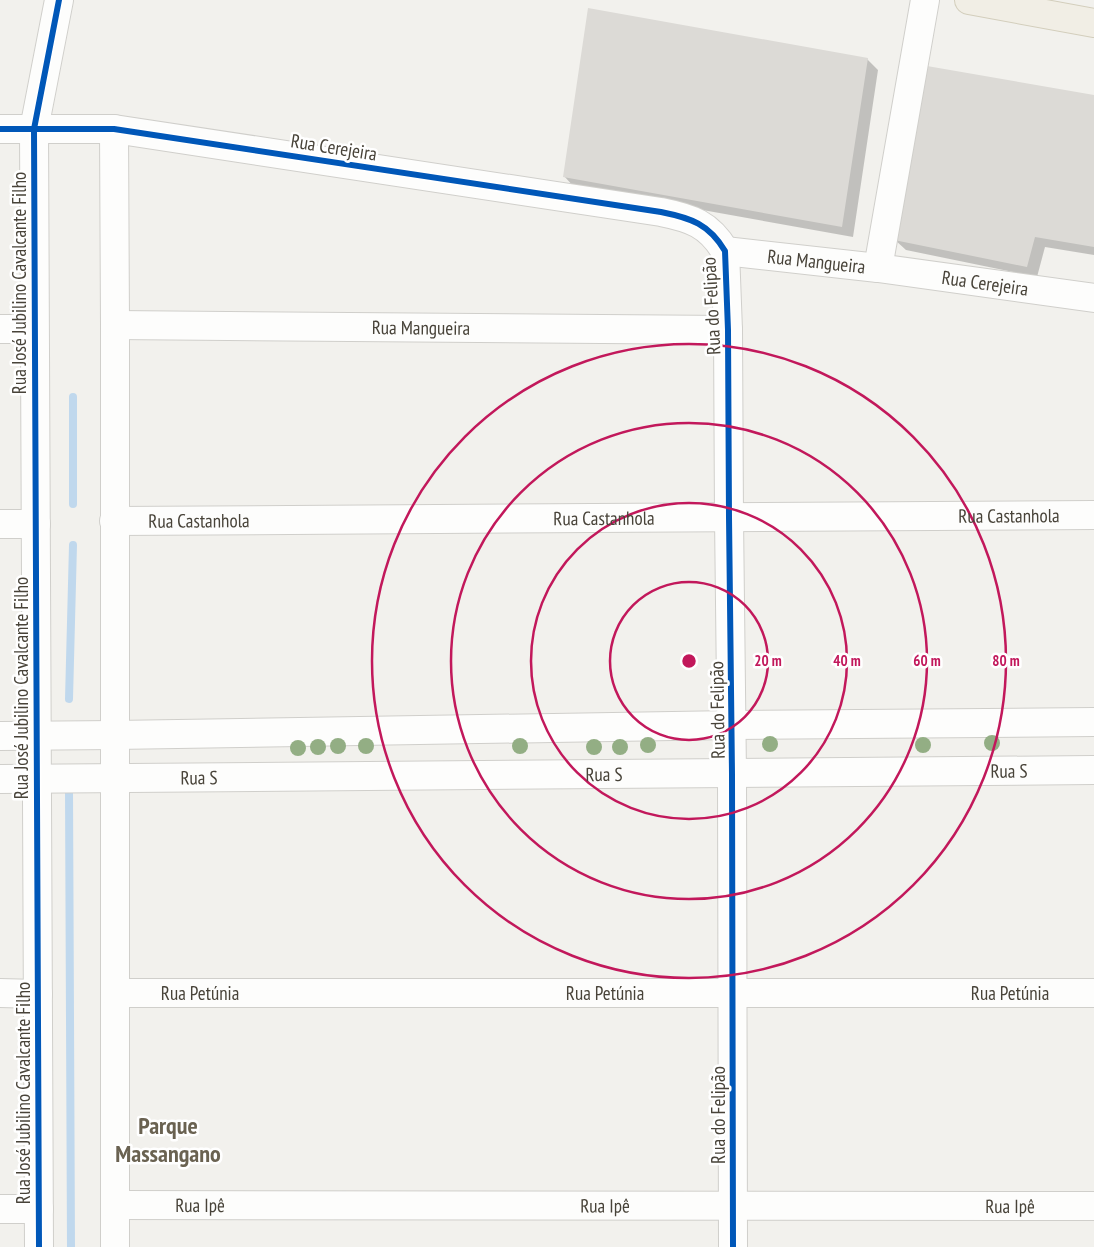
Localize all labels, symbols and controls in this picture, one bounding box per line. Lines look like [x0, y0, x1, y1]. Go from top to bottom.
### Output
street label: Rua Cerejeira [289, 128, 379, 166]
street label: Rua José Jubilino Cavalcante Filho [7, 172, 31, 394]
street label: Rua Mangueira [766, 244, 867, 279]
street label: Rua do Felipão [696, 257, 726, 355]
street label: Rua Cerejeira [940, 265, 1030, 301]
street label: Rua Mangueira [372, 315, 470, 340]
street label: Rua Castanhola [958, 503, 1060, 528]
street label: Rua Castanhola [553, 506, 655, 530]
street label: Rua Castanhola [148, 508, 250, 533]
street label: Rua José Jubilino Cavalcante Filho [9, 577, 33, 799]
text: 20 m [754, 651, 782, 670]
text: 40 m [833, 651, 861, 670]
text: 60 m [913, 651, 941, 670]
text: 80 m [992, 651, 1020, 670]
centre of rings [680, 652, 698, 670]
street label: Rua do Felipão [704, 661, 730, 759]
street label: Rua S [990, 759, 1028, 783]
street label: Rua S [585, 762, 623, 786]
street label: Rua S [180, 765, 218, 790]
street label: Rua Petúnia [161, 981, 239, 1005]
street label: Rua Petúnia [566, 981, 644, 1005]
street label: Rua Petúnia [971, 981, 1049, 1005]
street label: Rua José Jubilino Cavalcante Filho [11, 982, 35, 1204]
street label: Rua do Felipão [706, 1066, 730, 1164]
district label: Parque Massangano [115, 1110, 221, 1169]
street label: Rua Ipê [175, 1193, 225, 1217]
street label: Rua Ipê [580, 1193, 630, 1218]
street label: Rua Ipê [985, 1194, 1035, 1218]

